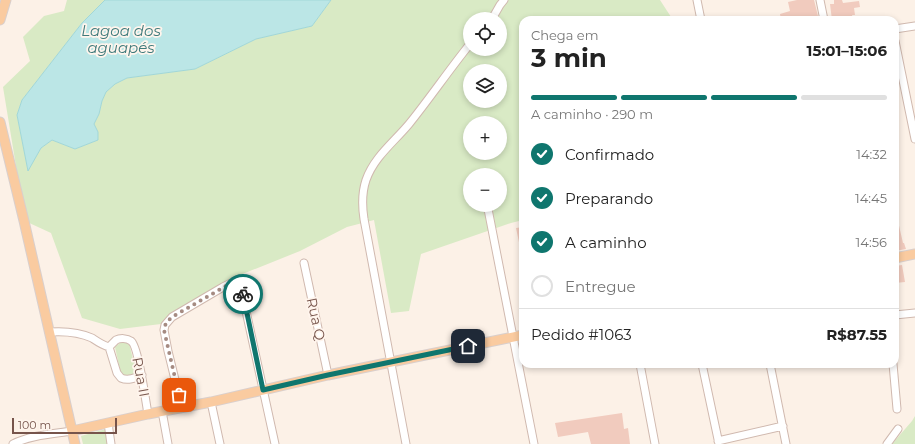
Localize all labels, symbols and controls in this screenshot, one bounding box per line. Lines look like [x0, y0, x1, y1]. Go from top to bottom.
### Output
map controls [463, 12, 507, 212]
button: locate [463, 12, 507, 56]
water label: Lagoa dos aguapés [81, 21, 161, 57]
text: Chega em [531, 27, 598, 43]
text: 15:01–15:06 [807, 41, 887, 60]
text: 3 min [531, 42, 607, 74]
button: layers [463, 64, 507, 108]
text: A caminho · 290 m [531, 106, 653, 122]
button: + [463, 116, 507, 160]
icon: check [531, 143, 553, 165]
text: Confirmado [565, 145, 654, 164]
text: 14:32 [856, 146, 887, 162]
button: − [463, 168, 507, 212]
icon: check [531, 187, 553, 209]
text: Preparando [565, 189, 653, 208]
text: 14:45 [855, 190, 887, 206]
icon: check [531, 231, 553, 253]
text: A caminho [565, 233, 647, 252]
text: 14:56 [856, 234, 887, 250]
courier [223, 274, 263, 314]
text: Entregue [565, 277, 636, 296]
icon: bike [232, 283, 254, 305]
street label: Rua Q [303, 296, 329, 342]
text: Pedido #1063 [531, 325, 632, 344]
text: R$87.55 [826, 325, 887, 344]
pin [451, 329, 485, 363]
icon: home [457, 335, 479, 357]
street label: Rua II [128, 356, 154, 398]
pin [162, 378, 196, 412]
icon: bag [168, 384, 190, 406]
scale bar [12, 416, 117, 435]
text: 100 m [18, 418, 51, 432]

